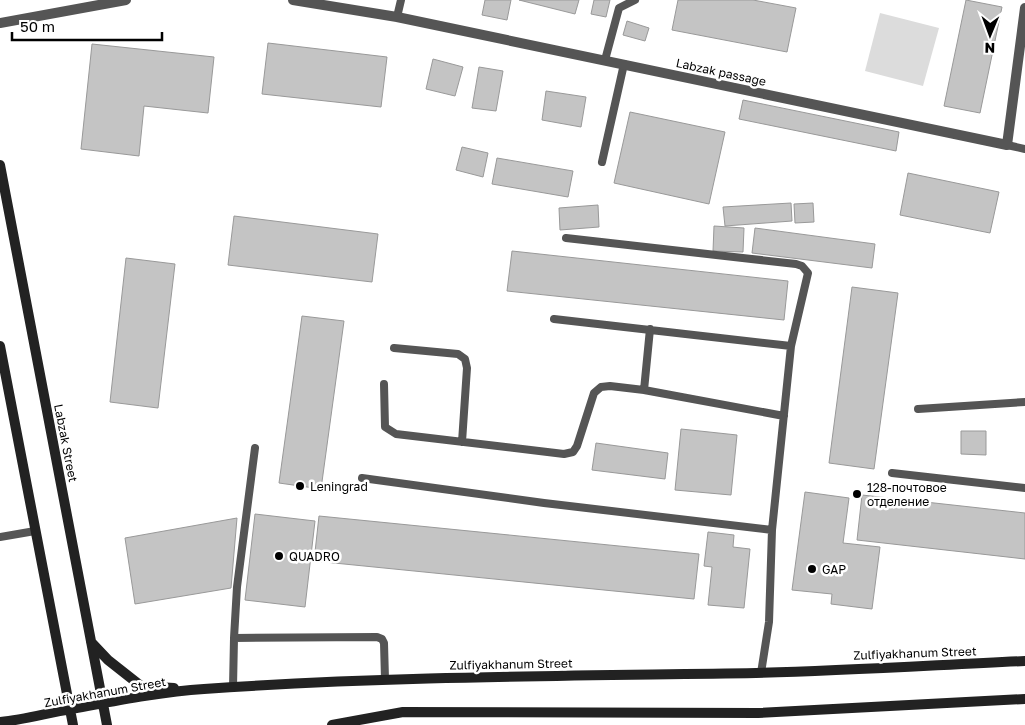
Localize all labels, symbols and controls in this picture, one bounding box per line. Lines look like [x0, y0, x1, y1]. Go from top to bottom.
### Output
scale bar [12, 10, 162, 42]
north arrow [965, 10, 1015, 60]
text: 50 m [20, 17, 55, 35]
text: N [984, 40, 995, 57]
street label: Labzak passage [675, 55, 767, 89]
street label: Labzak Street [51, 403, 81, 484]
place label: Leningrad [310, 479, 368, 494]
marker: Leningrad [294, 480, 306, 492]
place label: 128-почтовое отделение [867, 480, 947, 509]
marker: 128-почтовое отделение [851, 488, 863, 500]
place label: QUADRO [289, 549, 340, 564]
marker: QUADRO [273, 550, 285, 562]
place label: GAP [822, 562, 846, 577]
marker: GAP [806, 563, 818, 575]
street label: Zulfiyakhanum Street [853, 643, 977, 663]
street label: Zulfiyakhanum Street [449, 655, 573, 673]
street label: Zulfiyakhanum Street [43, 674, 167, 710]

